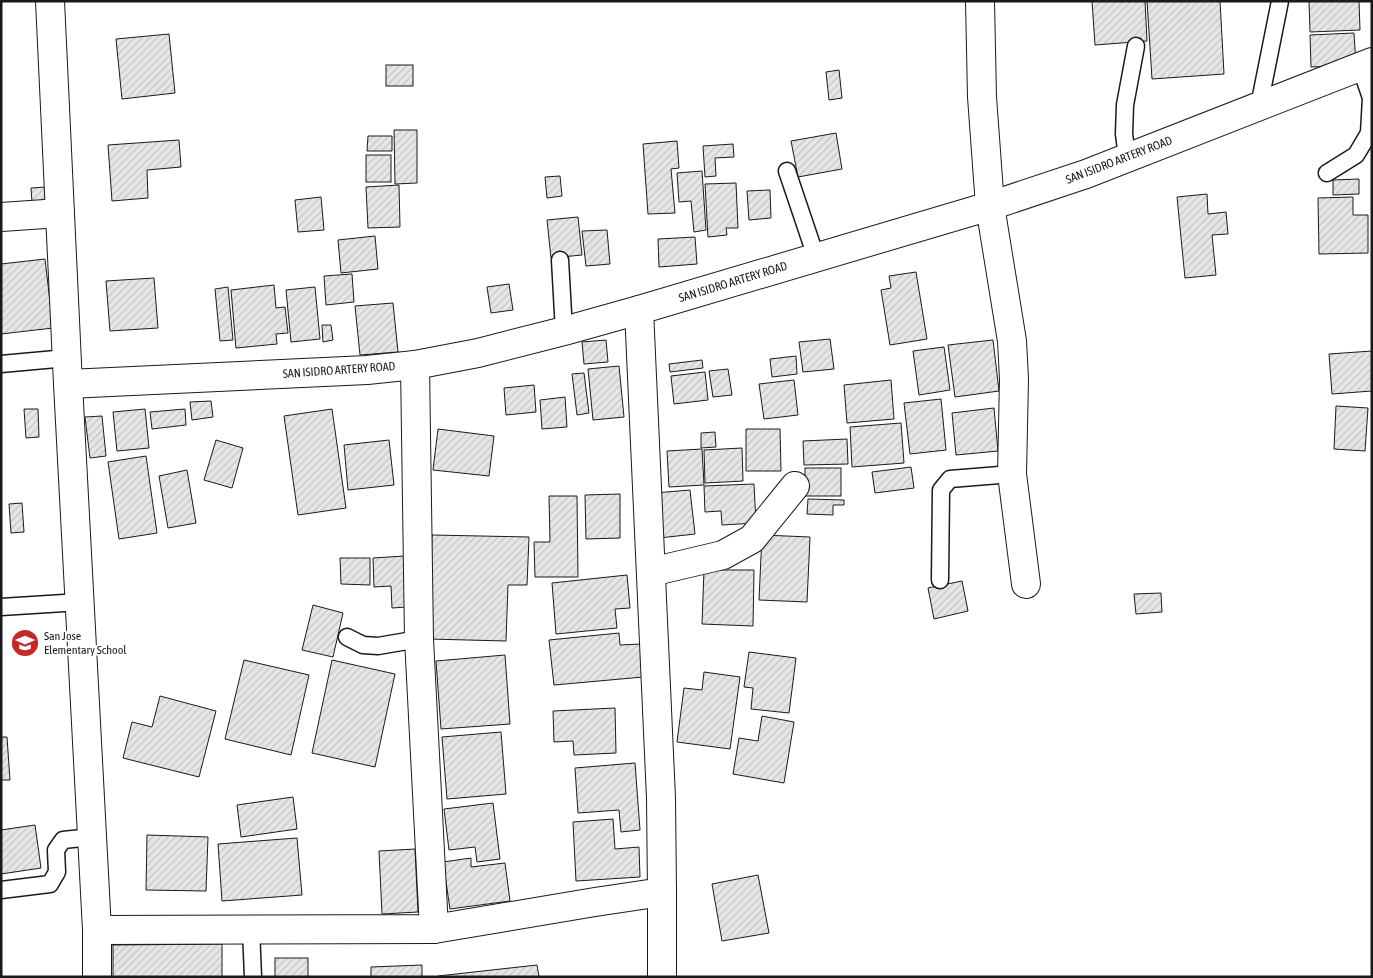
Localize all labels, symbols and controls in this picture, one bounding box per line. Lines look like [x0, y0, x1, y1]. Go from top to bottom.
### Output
street label: SAN ISIDRO ARTERY ROAD [1064, 133, 1174, 187]
street label: SAN ISIDRO ARTERY ROAD [677, 259, 789, 305]
street label: SAN ISIDRO ARTERY ROAD [282, 359, 396, 381]
school or university icon: San Jose Elementary School [10, 628, 40, 658]
place label: San Jose Elementary School [44, 629, 127, 657]

